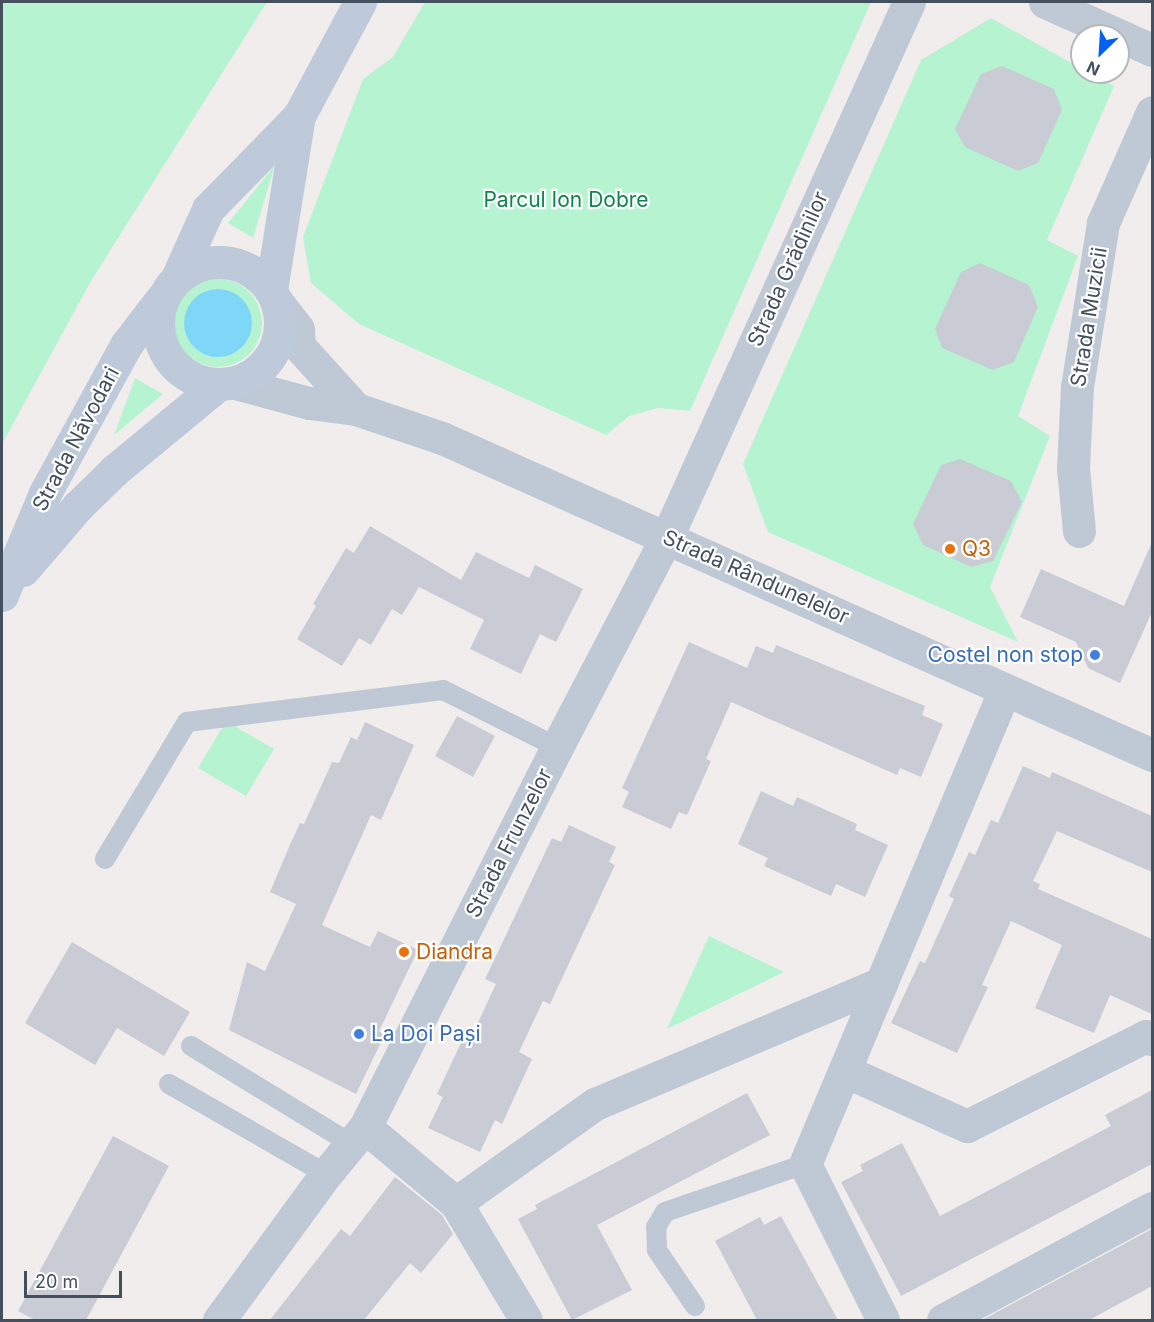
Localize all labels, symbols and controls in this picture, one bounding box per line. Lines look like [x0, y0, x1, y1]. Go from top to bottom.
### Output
north arrow [1070, 24, 1130, 84]
text: N [1083, 57, 1103, 80]
park label: Parcul Ion Dobre [483, 187, 649, 213]
street label: Strada Grădinilor [743, 188, 833, 350]
street label: Strada Muzicii [1066, 245, 1112, 389]
street label: Strada Năvodari [27, 363, 125, 515]
street label: Strada Rândunelelor [659, 525, 853, 629]
place label: Q3 [962, 536, 991, 562]
marker: Q3 [943, 542, 957, 556]
place label: Costel non stop [928, 642, 1083, 668]
marker: Costel non stop [1088, 648, 1102, 662]
street label: Strada Frunzelor [460, 764, 558, 922]
place label: Diandra [416, 939, 493, 965]
marker: Diandra [397, 945, 411, 959]
place label: La Doi Pași [371, 1021, 481, 1047]
marker: La Doi Pași [352, 1027, 366, 1041]
scale bar [27, 1259, 124, 1297]
text: 20 m [35, 1271, 78, 1292]

